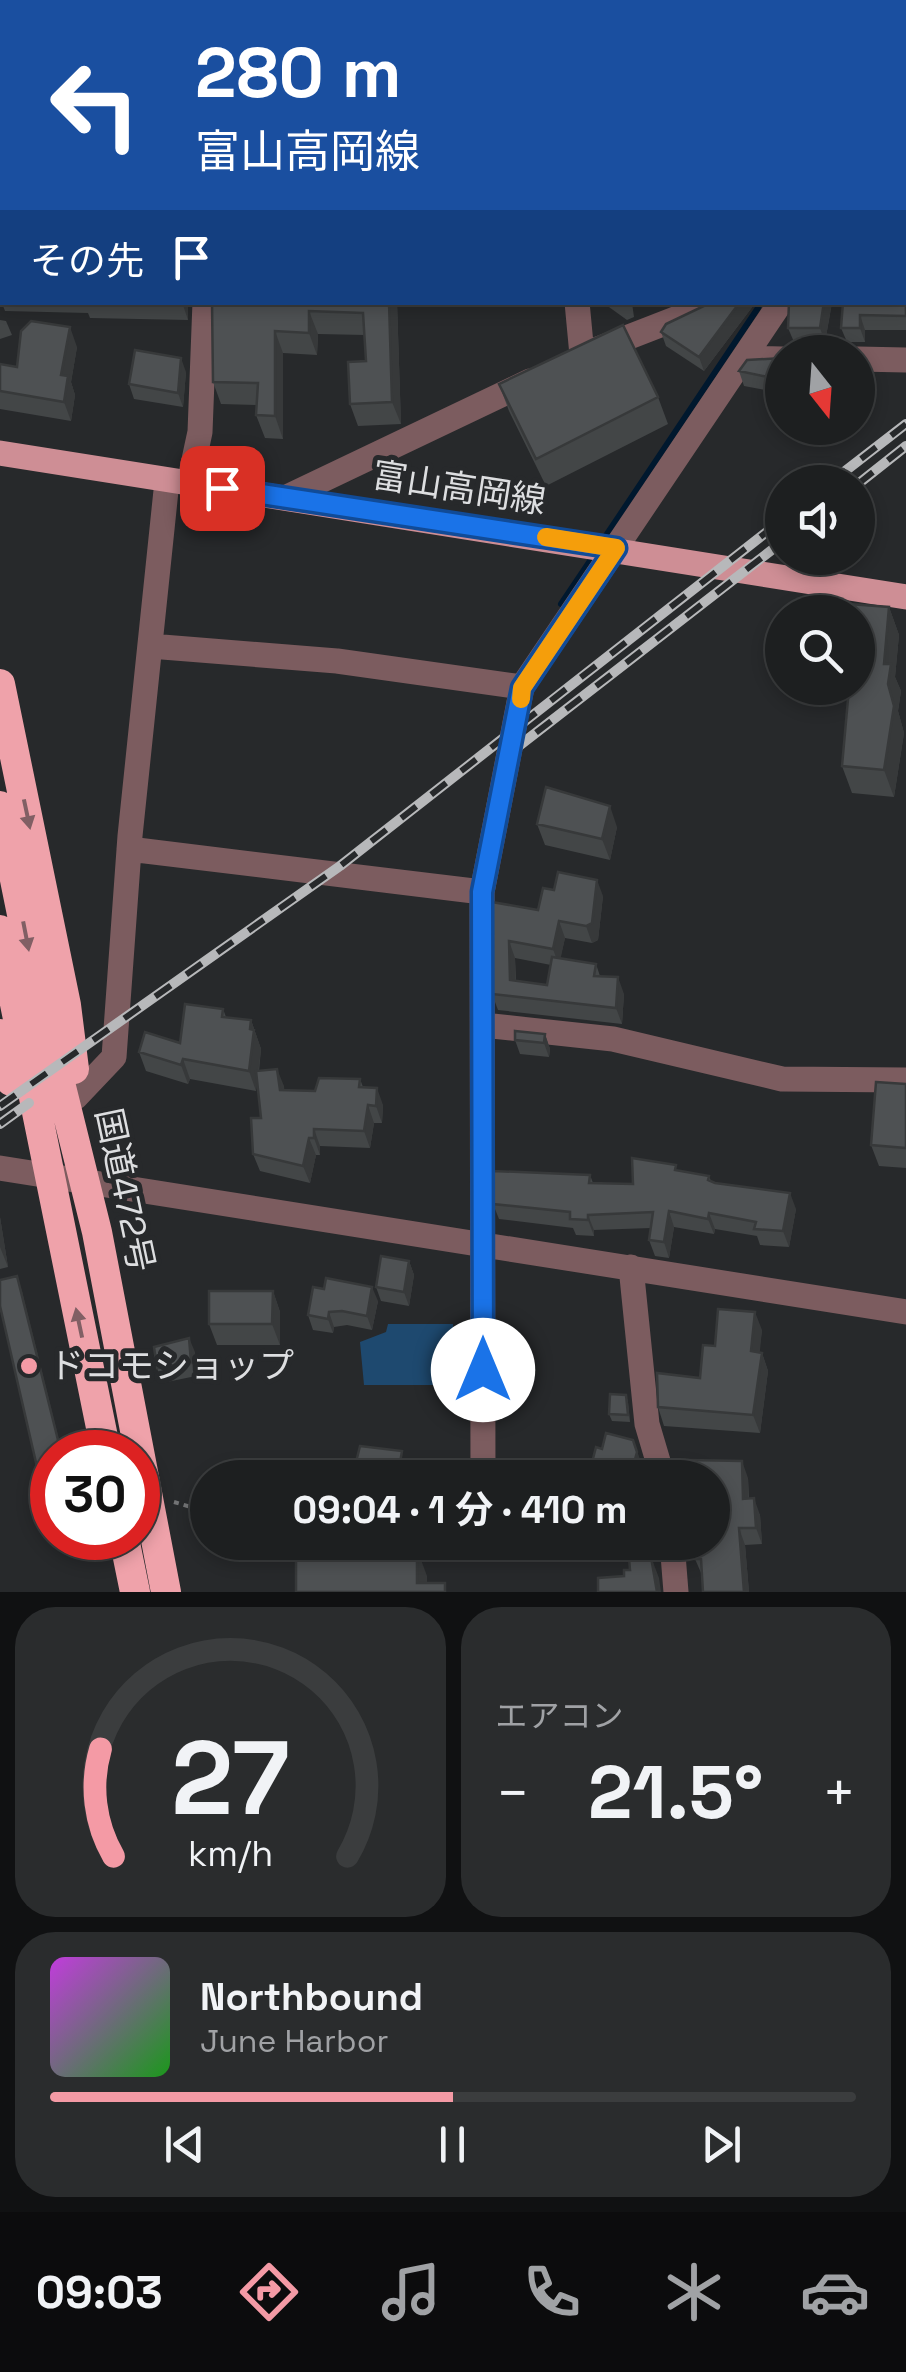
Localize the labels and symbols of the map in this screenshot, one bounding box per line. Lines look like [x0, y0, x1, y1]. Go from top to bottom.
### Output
north arrow [765, 335, 875, 445]
pin [180, 446, 265, 531]
street label: 富山高岡線 [369, 453, 549, 523]
one-way arrow [19, 799, 35, 830]
one-way arrow [19, 921, 35, 952]
street label: 国道472号 [86, 1104, 164, 1276]
one-way arrow [71, 1307, 87, 1338]
position arrow [431, 1318, 535, 1422]
place label: ドコモショップ [49, 1344, 294, 1388]
marker: ドコモショップ [18, 1355, 40, 1377]
speed limit sign: 30 [30, 1430, 160, 1560]

